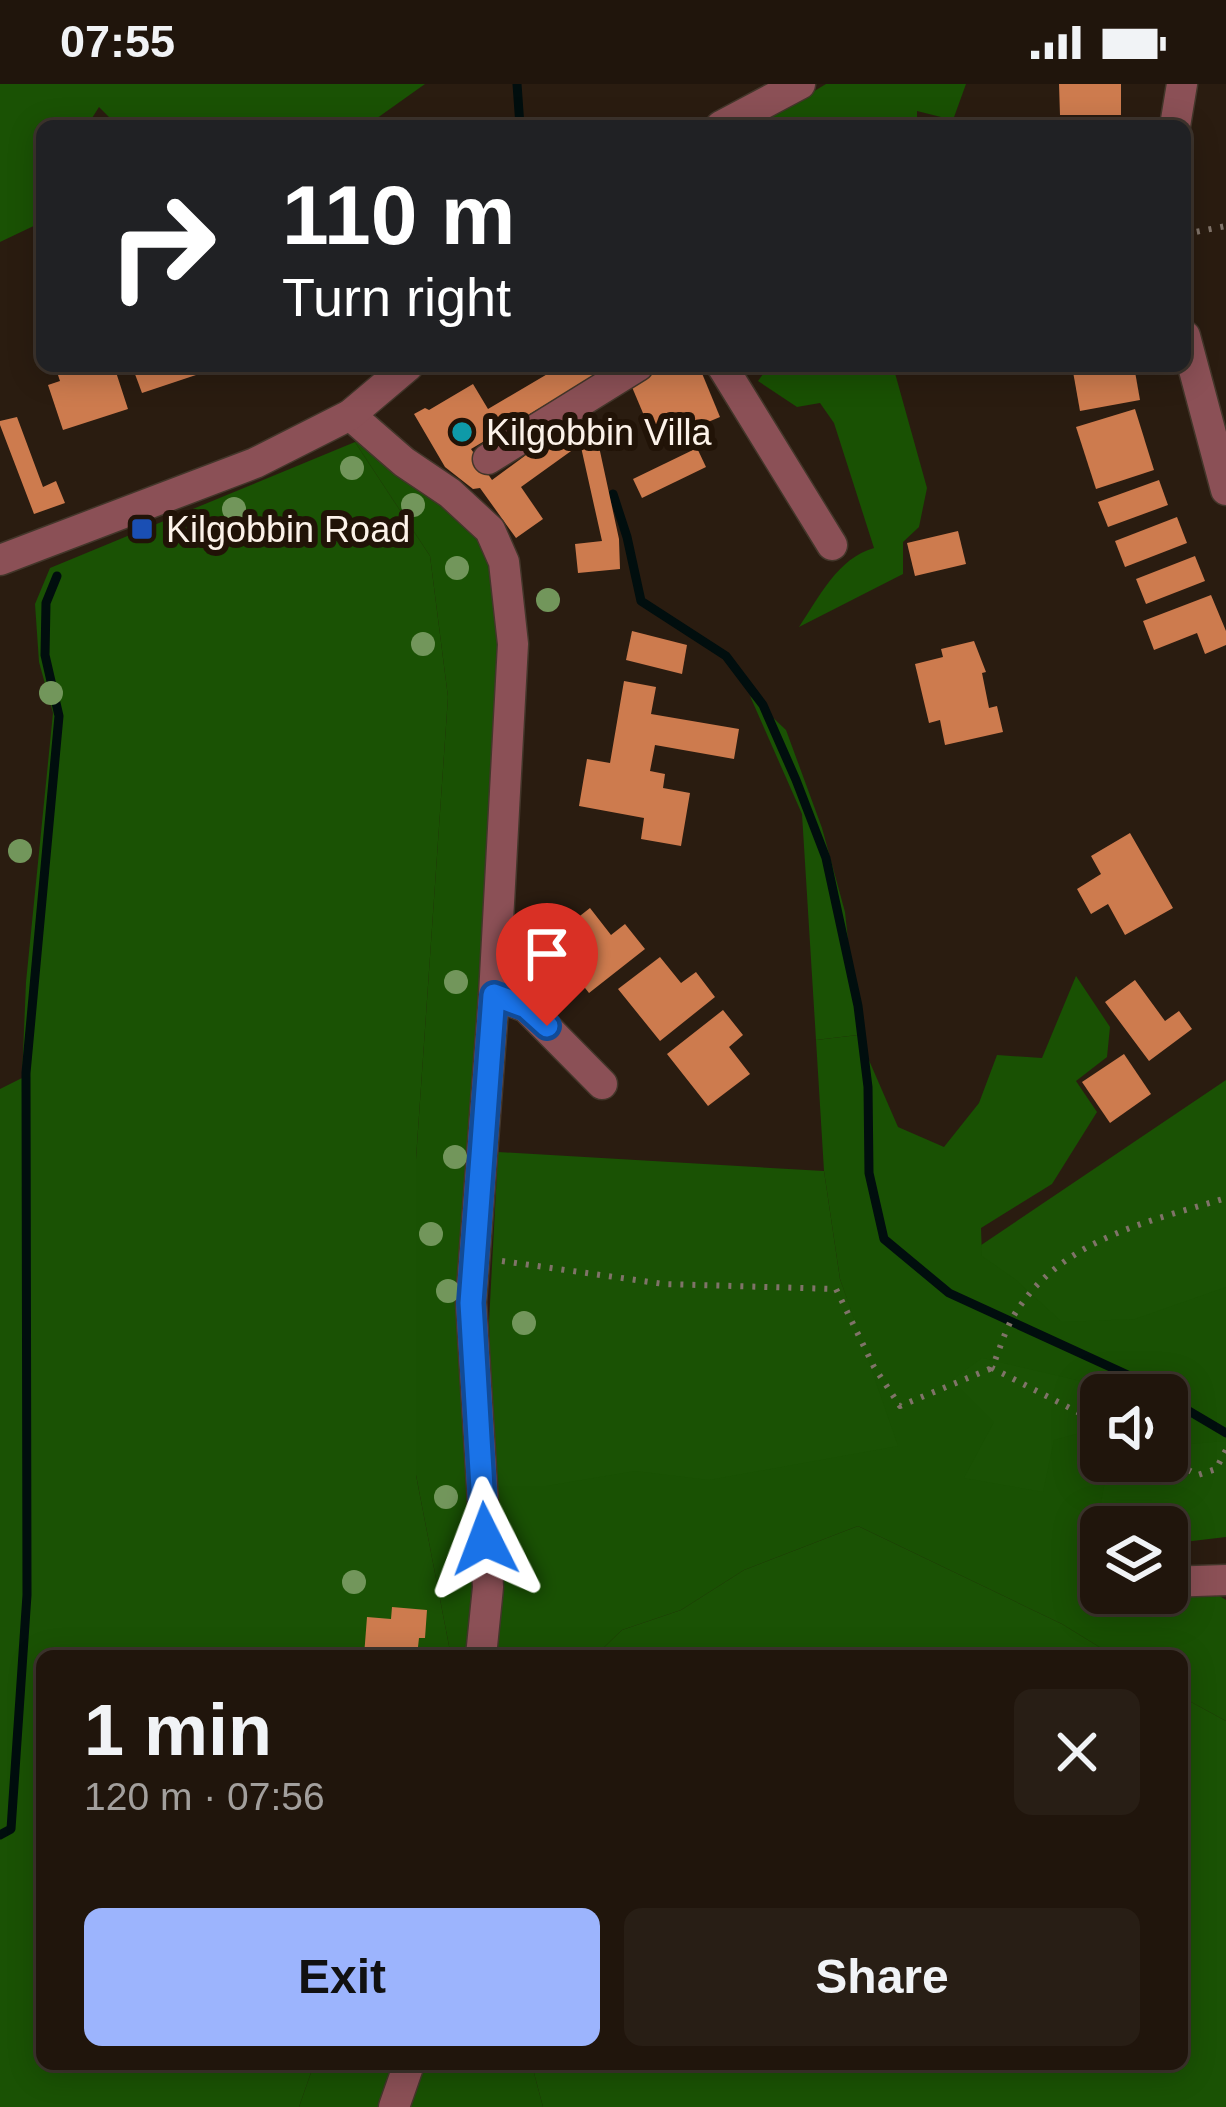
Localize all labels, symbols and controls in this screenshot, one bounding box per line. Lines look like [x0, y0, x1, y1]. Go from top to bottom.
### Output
text: 07:55 [60, 16, 175, 67]
icon: right [84, 168, 240, 324]
text: 110 m [282, 168, 516, 262]
text: Turn right [282, 267, 511, 327]
place label: Kilgobbin Villa [486, 412, 712, 453]
marker: Kilgobbin Villa [449, 419, 475, 445]
place label: Kilgobbin Road [166, 509, 410, 550]
marker: Kilgobbin Road [129, 516, 155, 542]
pin [496, 903, 598, 1026]
icon: arrive [514, 921, 580, 987]
map controls [1080, 1374, 1188, 1614]
button: sound [1080, 1374, 1188, 1482]
position arrow [422, 1476, 548, 1602]
button: layers [1080, 1506, 1188, 1614]
button: close [1014, 1689, 1140, 1815]
text: 1 min [84, 1690, 272, 1770]
text: 120 m · 07:56 [84, 1775, 325, 1818]
button: Exit [84, 1908, 600, 2046]
button: Share [624, 1908, 1140, 2046]

